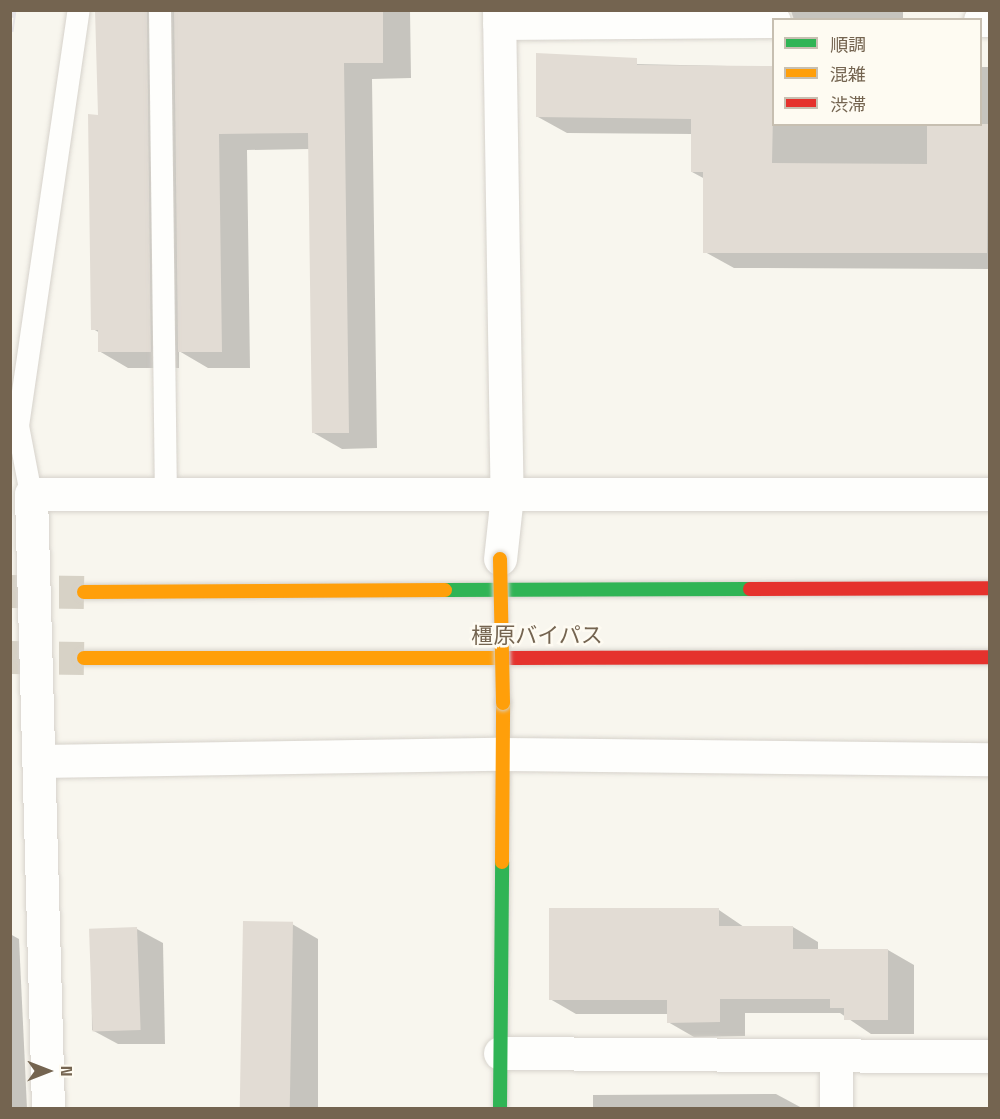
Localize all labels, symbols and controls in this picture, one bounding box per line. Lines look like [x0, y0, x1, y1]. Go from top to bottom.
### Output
legend [772, 18, 982, 126]
text: 順調 [830, 33, 866, 56]
text: 混雑 [830, 63, 866, 86]
text: 渋滞 [830, 93, 866, 116]
street label: 橿原バイパス [471, 623, 603, 649]
north arrow [18, 1041, 78, 1101]
text: N [56, 1066, 77, 1076]

